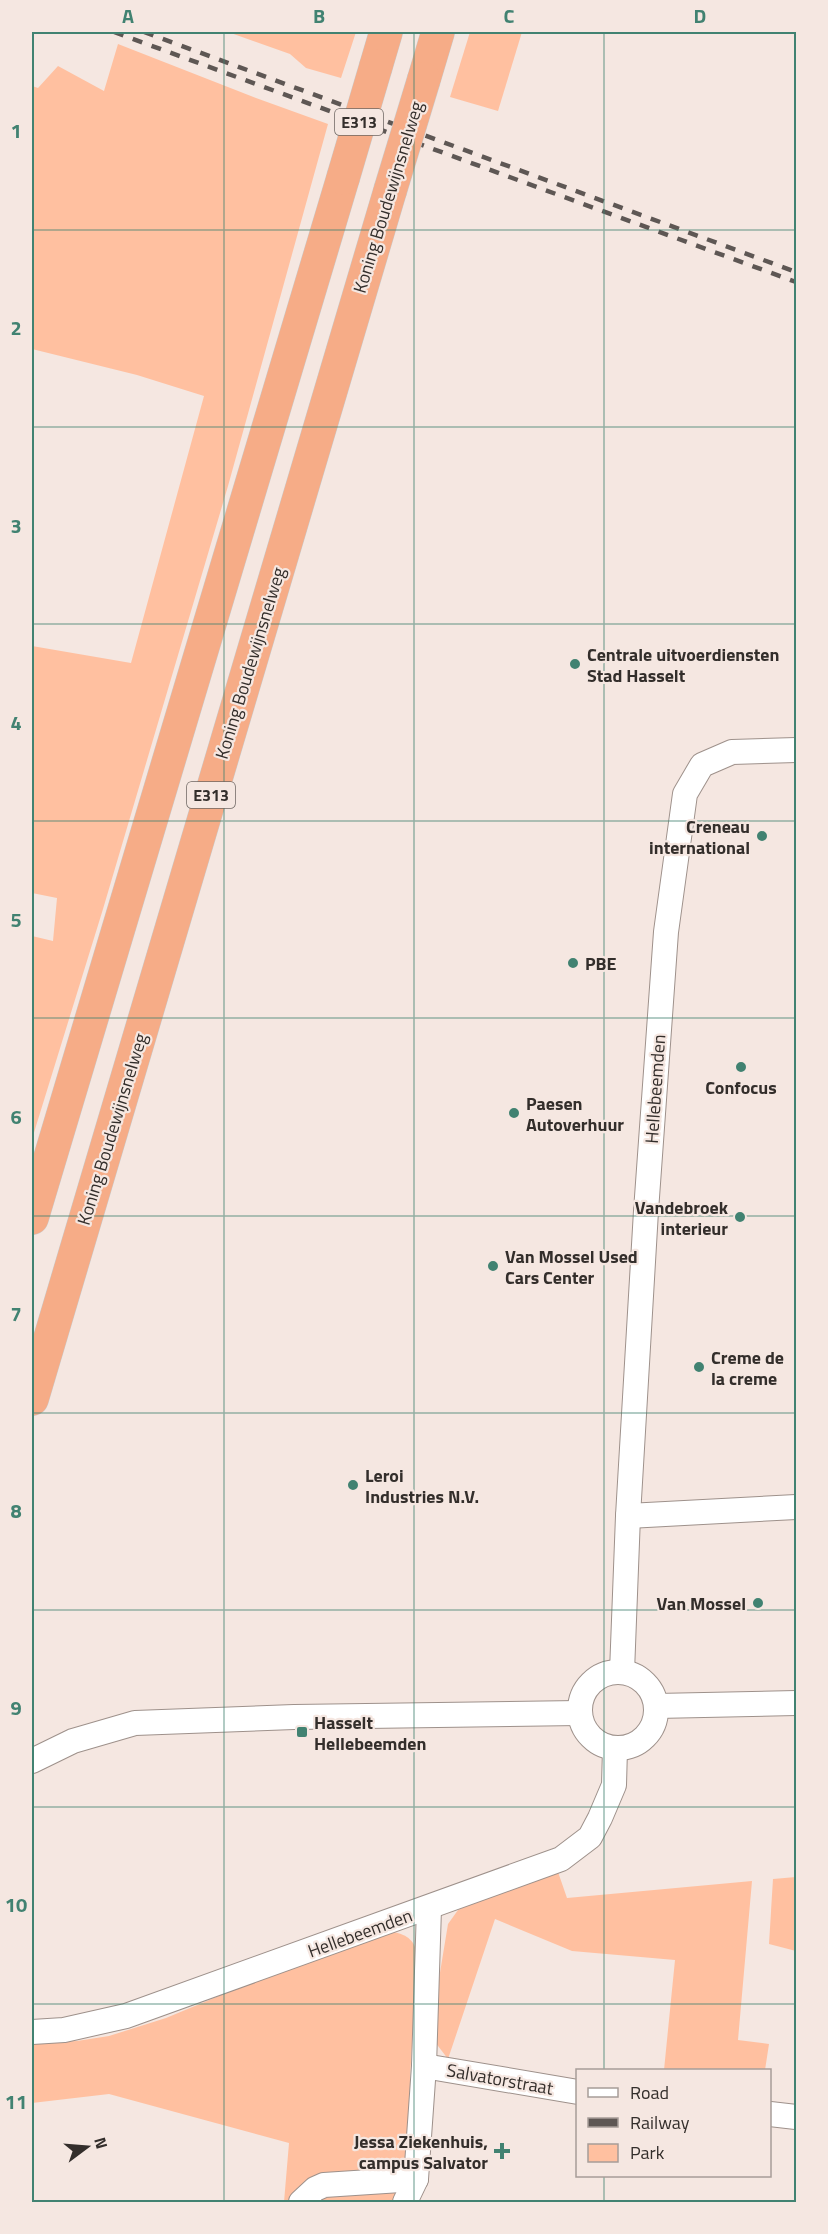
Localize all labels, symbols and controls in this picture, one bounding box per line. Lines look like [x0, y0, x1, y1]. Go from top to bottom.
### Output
text: A [122, 0, 134, 31]
text: B [313, 0, 325, 31]
text: C [504, 0, 515, 31]
text: D [694, 0, 706, 31]
street label: Koning Boudewijnsnelweg [346, 98, 430, 296]
road number: E313 [335, 109, 383, 135]
text: 1 [10, 115, 22, 146]
text: 2 [10, 312, 22, 343]
text: 3 [10, 510, 22, 541]
street label: Koning Boudewijnsnelweg [208, 564, 292, 762]
place label: Centrale uitvoerdiensten Stad Hasselt [587, 641, 780, 689]
marker: Centrale uitvoerdiensten Stad Hasselt [568, 657, 582, 671]
text: 4 [10, 707, 22, 738]
road number: E313 [187, 782, 235, 808]
place label: Creneau international [649, 813, 750, 861]
marker: Creneau international [755, 829, 769, 843]
text: 5 [10, 904, 22, 935]
place label: PBE [585, 950, 617, 977]
marker: PBE [566, 956, 580, 970]
street label: Koning Boudewijnsnelweg [70, 1030, 154, 1228]
street label: Hellebeemden [638, 1033, 672, 1145]
marker: Confocus [734, 1060, 748, 1074]
place label: Confocus [705, 1074, 777, 1101]
place label: Paesen Autoverhuur [526, 1090, 624, 1138]
text: 6 [10, 1101, 22, 1132]
marker: Paesen Autoverhuur [507, 1106, 521, 1120]
place label: Vandebroek interieur [635, 1194, 729, 1242]
marker: Vandebroek interieur [733, 1210, 747, 1224]
place label: Van Mossel Used Cars Center [505, 1243, 638, 1291]
marker: Van Mossel Used Cars Center [486, 1259, 500, 1273]
text: 7 [10, 1298, 22, 1329]
place label: Creme de la creme [711, 1344, 784, 1392]
marker: Creme de la creme [692, 1360, 706, 1374]
place label: Leroi Industries N.V. [365, 1462, 479, 1510]
marker: Leroi Industries N.V. [346, 1478, 360, 1492]
text: 8 [10, 1495, 22, 1526]
place label: Van Mossel [657, 1590, 746, 1617]
marker: Van Mossel [751, 1596, 765, 1610]
text: 9 [10, 1692, 22, 1723]
place label: Hasselt Hellebeemden [314, 1709, 426, 1757]
marker: Hasselt Hellebeemden [295, 1725, 309, 1739]
text: 10 [5, 1889, 27, 1920]
street label: Hellebeemden [304, 1902, 416, 1964]
street label: Salvatorstraat [445, 2056, 556, 2102]
legend [576, 2069, 771, 2177]
text: Road [630, 2079, 669, 2106]
text: 11 [5, 2086, 27, 2117]
text: Railway [630, 2109, 690, 2136]
north arrow [57, 2117, 117, 2177]
place label: Jessa Ziekenhuis, campus Salvator [354, 2128, 488, 2176]
text: N [88, 2134, 114, 2152]
text: Park [630, 2139, 665, 2166]
marker: Jessa Ziekenhuis, campus Salvator [493, 2142, 511, 2160]

